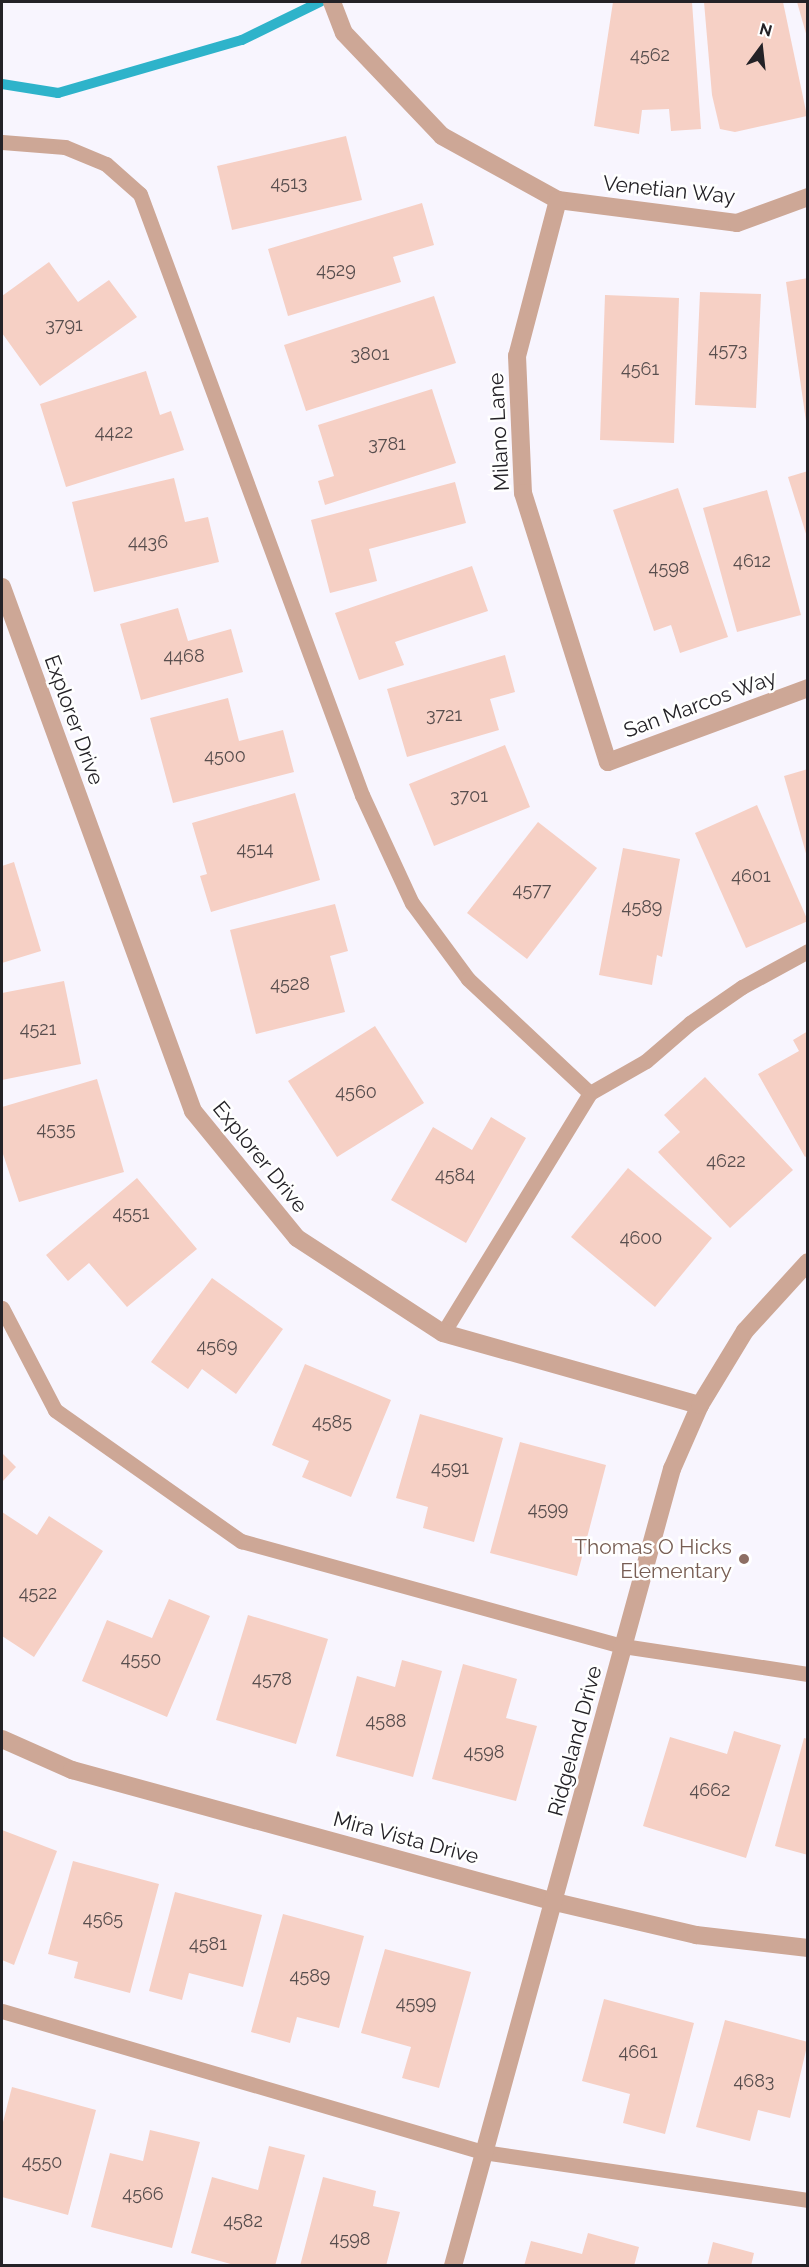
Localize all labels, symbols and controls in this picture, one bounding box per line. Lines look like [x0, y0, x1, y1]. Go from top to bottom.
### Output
north arrow [731, 18, 791, 78]
text: N [757, 19, 774, 41]
house number: 4562 [630, 44, 670, 66]
street label: Venetian Way [601, 170, 737, 210]
house number: 4513 [271, 172, 307, 194]
house number: 4529 [316, 259, 356, 281]
house number: 3791 [45, 314, 83, 336]
house number: 4573 [709, 339, 747, 361]
house number: 3801 [350, 343, 390, 365]
house number: 4561 [621, 358, 659, 380]
street label: Milano Lane [483, 372, 515, 492]
house number: 4422 [95, 421, 133, 443]
house number: 3781 [368, 433, 406, 455]
house number: 4436 [128, 531, 168, 553]
house number: 4612 [733, 550, 771, 572]
house number: 4598 [649, 557, 689, 579]
house number: 4468 [163, 645, 205, 667]
street label: Explorer Drive [39, 651, 109, 789]
street label: San Marcos Way [620, 665, 780, 743]
house number: 3721 [426, 704, 462, 726]
house number: 4500 [204, 745, 246, 767]
house number: 3701 [450, 785, 488, 807]
house number: 4514 [236, 838, 274, 860]
house number: 4601 [731, 865, 771, 887]
house number: 4577 [513, 879, 551, 901]
house number: 4589 [622, 896, 662, 918]
house number: 4528 [270, 973, 310, 995]
house number: 4521 [20, 1018, 56, 1040]
house number: 4560 [335, 1081, 377, 1103]
street label: Explorer Drive [207, 1096, 313, 1218]
house number: 4535 [36, 1118, 76, 1140]
house number: 4622 [706, 1150, 746, 1172]
house number: 4584 [435, 1164, 475, 1186]
house number: 4551 [112, 1202, 150, 1224]
house number: 4600 [620, 1227, 662, 1249]
house number: 4569 [196, 1335, 238, 1357]
house number: 4585 [312, 1411, 352, 1433]
house number: 4591 [431, 1457, 469, 1479]
house number: 4599 [528, 1498, 568, 1520]
place label: Thomas O Hicks Elementary [574, 1534, 732, 1584]
marker: Thomas O Hicks Elementary [737, 1552, 751, 1566]
house number: 4522 [19, 1582, 57, 1604]
house number: 4550 [121, 1648, 161, 1670]
street label: Ridgeland Drive [543, 1663, 607, 1819]
house number: 4578 [252, 1668, 292, 1690]
house number: 4588 [366, 1710, 406, 1732]
house number: 4598 [464, 1741, 504, 1763]
house number: 4662 [690, 1779, 730, 1801]
street label: Mira Vista Drive [330, 1806, 482, 1870]
house number: 4565 [83, 1908, 123, 1930]
house number: 4581 [189, 1933, 227, 1955]
house number: 4589 [290, 1965, 330, 1987]
house number: 4599 [396, 1992, 436, 2014]
house number: 4661 [618, 2041, 658, 2063]
house number: 4683 [734, 2070, 774, 2092]
house number: 4550 [22, 2151, 62, 2173]
house number: 4566 [122, 2183, 164, 2205]
house number: 4582 [223, 2210, 263, 2232]
house number: 4598 [330, 2228, 370, 2250]

